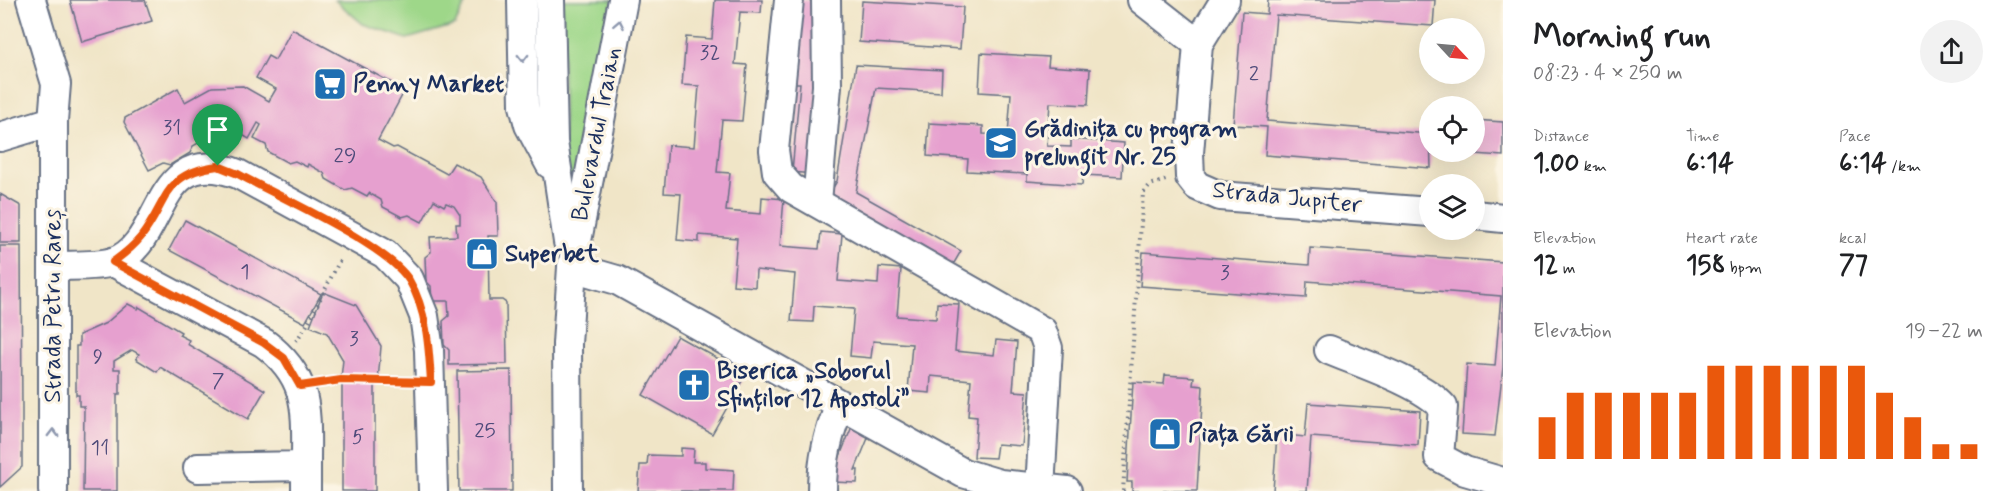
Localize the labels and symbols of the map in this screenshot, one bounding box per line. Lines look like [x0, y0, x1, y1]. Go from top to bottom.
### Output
north arrow [1419, 18, 1485, 84]
one-way arrow [611, 20, 624, 30]
house number: 32 [700, 39, 720, 67]
street label: Bulevardul Traian [565, 44, 629, 224]
one-way arrow [517, 54, 530, 63]
house number: 2 [1249, 60, 1259, 88]
supermarket icon: Penny Market [312, 66, 348, 102]
place label: Penny Market [353, 69, 504, 100]
pin [192, 104, 243, 166]
house number: 31 [163, 114, 181, 142]
place label: Grădinița cu program prelungit Nr. 25 [1024, 114, 1237, 176]
school or university icon: Grădinița cu program prelungit Nr. 25 [983, 125, 1019, 161]
house number: 29 [334, 142, 356, 170]
street label: Strada Jupiter [1211, 175, 1363, 221]
street label: Strada Petru Rareș [38, 209, 69, 403]
shop icon: Superbet [464, 236, 500, 272]
place label: Superbet [505, 239, 600, 270]
house number: 1 [240, 258, 250, 286]
house number: 3 [1220, 259, 1230, 287]
house number: 3 [349, 325, 359, 353]
house number: 9 [93, 343, 103, 371]
place label: Biserica „Soborul Sfinților 12 Apostoli” [717, 356, 910, 418]
house number: 7 [212, 367, 225, 395]
church icon: Biserica „Soborul Sfinților 12 Apostoli” [676, 367, 712, 403]
shop icon: Piața Gării [1147, 416, 1183, 452]
house number: 25 [474, 417, 496, 445]
place label: Piața Gării [1188, 419, 1294, 450]
house number: 5 [352, 423, 364, 451]
one-way arrow [47, 428, 59, 437]
house number: 11 [91, 434, 109, 462]

